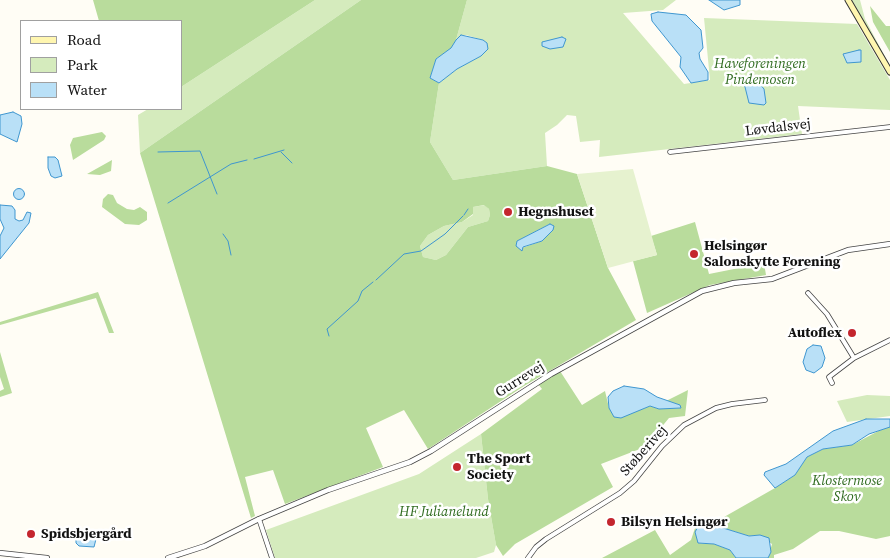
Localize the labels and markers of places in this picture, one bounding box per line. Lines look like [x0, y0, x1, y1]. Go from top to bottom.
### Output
place label: Hegnshuset [518, 204, 594, 220]
marker: Hegnshuset [502, 206, 514, 218]
place label: Helsingør Salonskytte Forening [704, 238, 840, 270]
marker: Helsingør Salonskytte Forening [688, 248, 700, 260]
place label: Autoflex [788, 325, 842, 341]
marker: Autoflex [846, 327, 858, 339]
place label: The Sport Society [467, 451, 530, 484]
marker: The Sport Society [451, 461, 463, 473]
place label: Bilsyn Helsingør [621, 514, 727, 530]
marker: Bilsyn Helsingør [605, 516, 617, 528]
place label: Spidsbjergård [41, 526, 132, 542]
marker: Spidsbjergård [25, 528, 37, 540]

